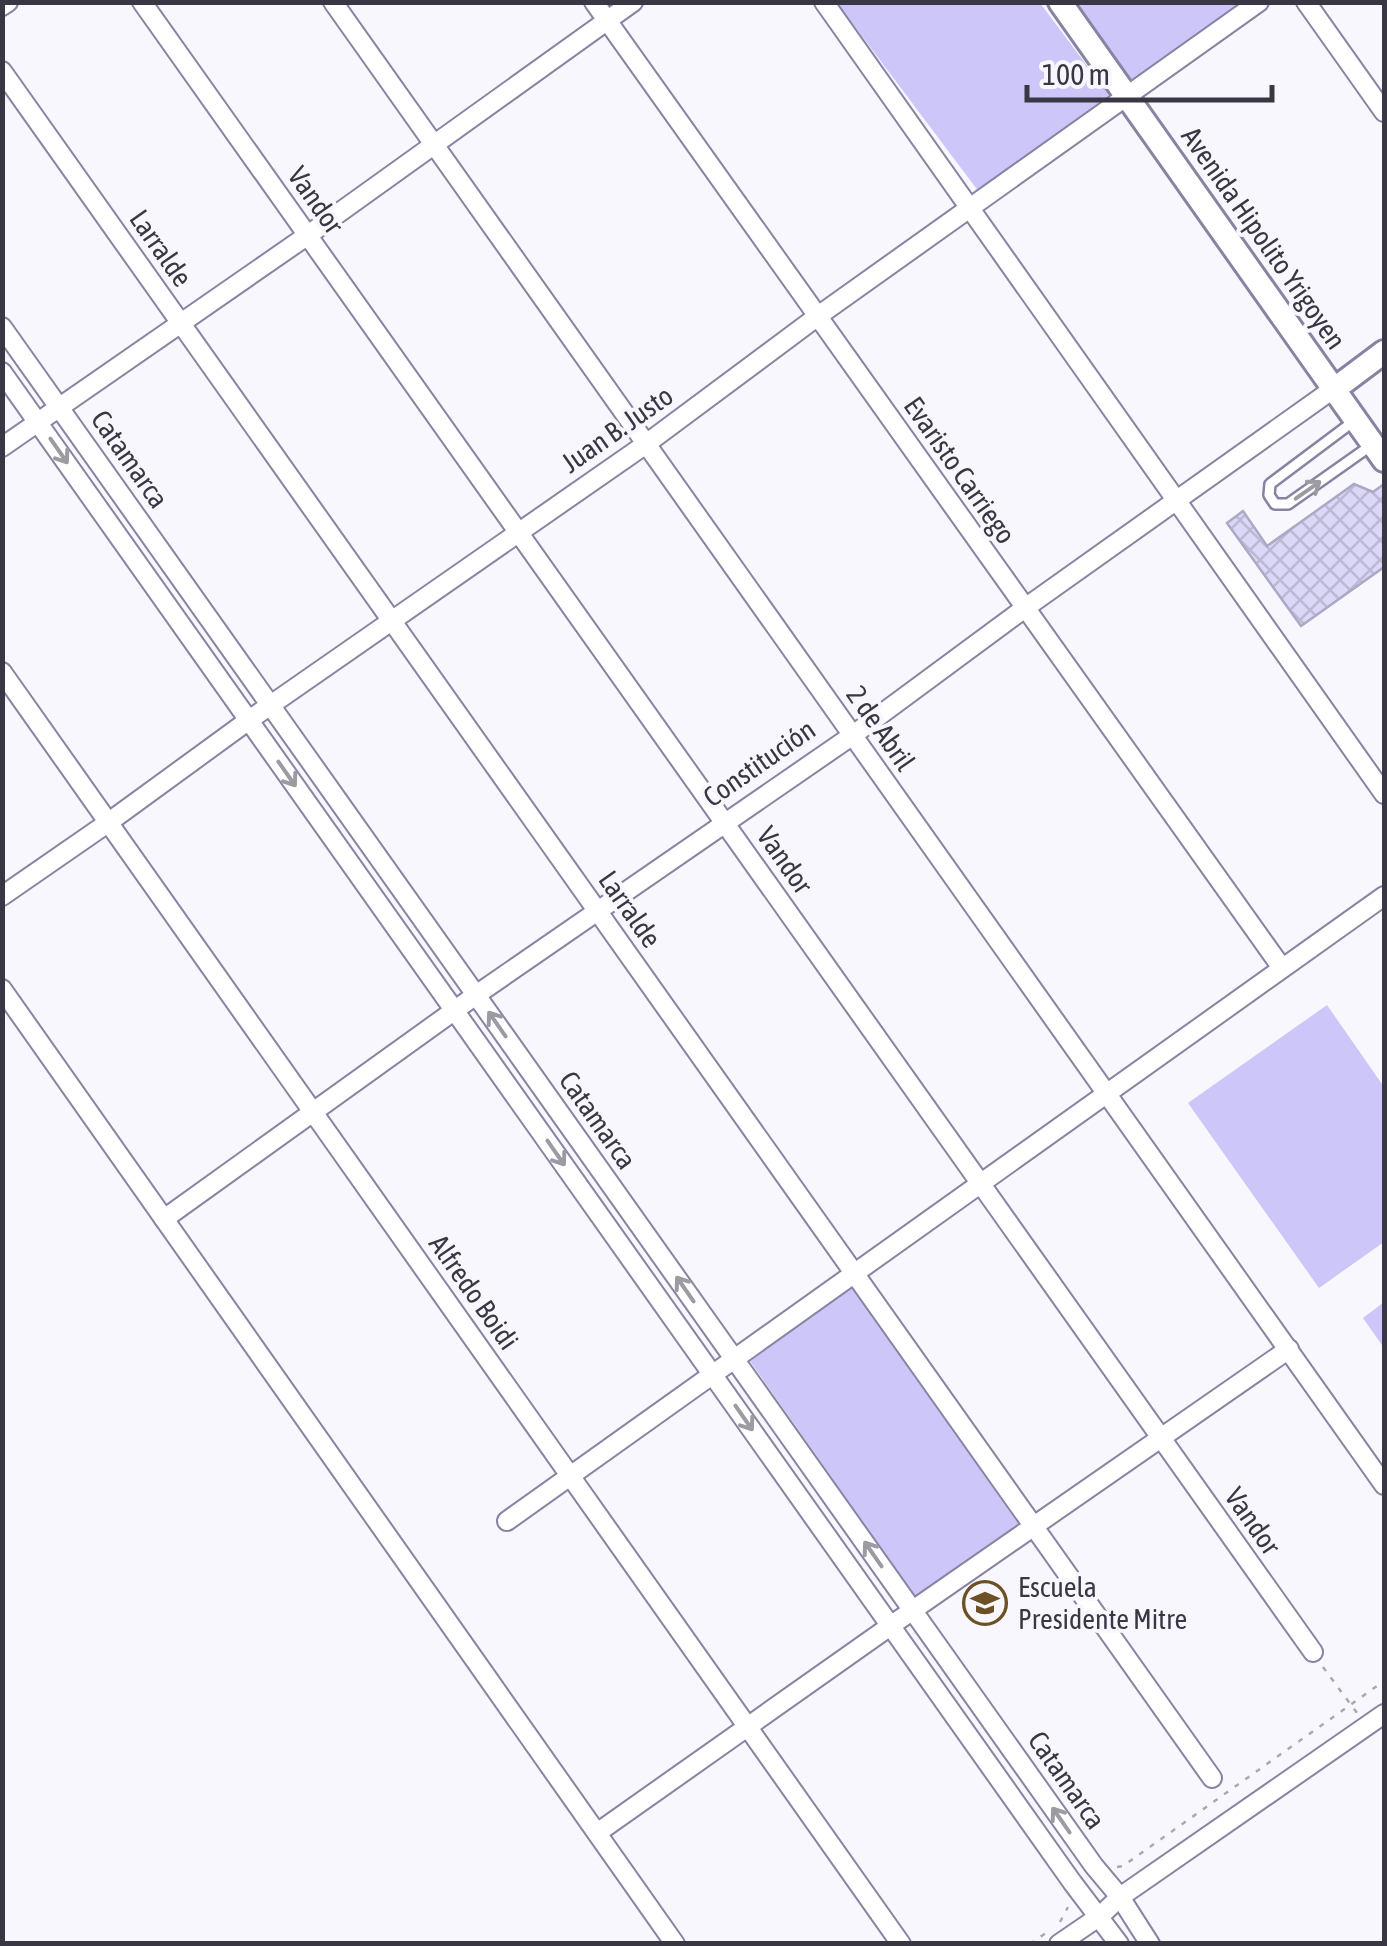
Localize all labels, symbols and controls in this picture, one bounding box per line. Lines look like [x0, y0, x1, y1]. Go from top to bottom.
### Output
scale bar [1027, 40, 1272, 102]
text: 100 m [1042, 57, 1110, 91]
street label: Avenida Hipolito Yrigoyen [1175, 121, 1353, 355]
street label: Vandor [282, 160, 351, 240]
street label: Larralde [123, 204, 199, 292]
street label: Juan B. Justo [555, 379, 679, 479]
street label: Evaristo Carriego [898, 391, 1022, 549]
street label: Catamarca [85, 404, 175, 514]
one-way arrow [48, 437, 69, 465]
one-way arrow [1294, 479, 1322, 500]
street label: 2 de Abril [840, 680, 922, 777]
street label: Constitución [697, 713, 821, 813]
one-way arrow [276, 760, 297, 787]
street label: Vandor [751, 820, 820, 900]
street label: Larralde [592, 865, 668, 953]
one-way arrow [487, 1011, 508, 1039]
street label: Catamarca [553, 1065, 643, 1175]
one-way arrow [545, 1139, 566, 1166]
street label: Alfredo Boidi [423, 1229, 525, 1355]
one-way arrow [675, 1276, 696, 1304]
one-way arrow [733, 1404, 754, 1432]
street label: Vandor [1219, 1481, 1288, 1561]
one-way arrow [863, 1541, 884, 1569]
place label: Escuela Presidente Mitre [1018, 1571, 1187, 1635]
school or university icon: Escuela Presidente Mitre [962, 1580, 1008, 1626]
street label: Catamarca [1022, 1725, 1112, 1835]
one-way arrow [1051, 1806, 1072, 1834]

